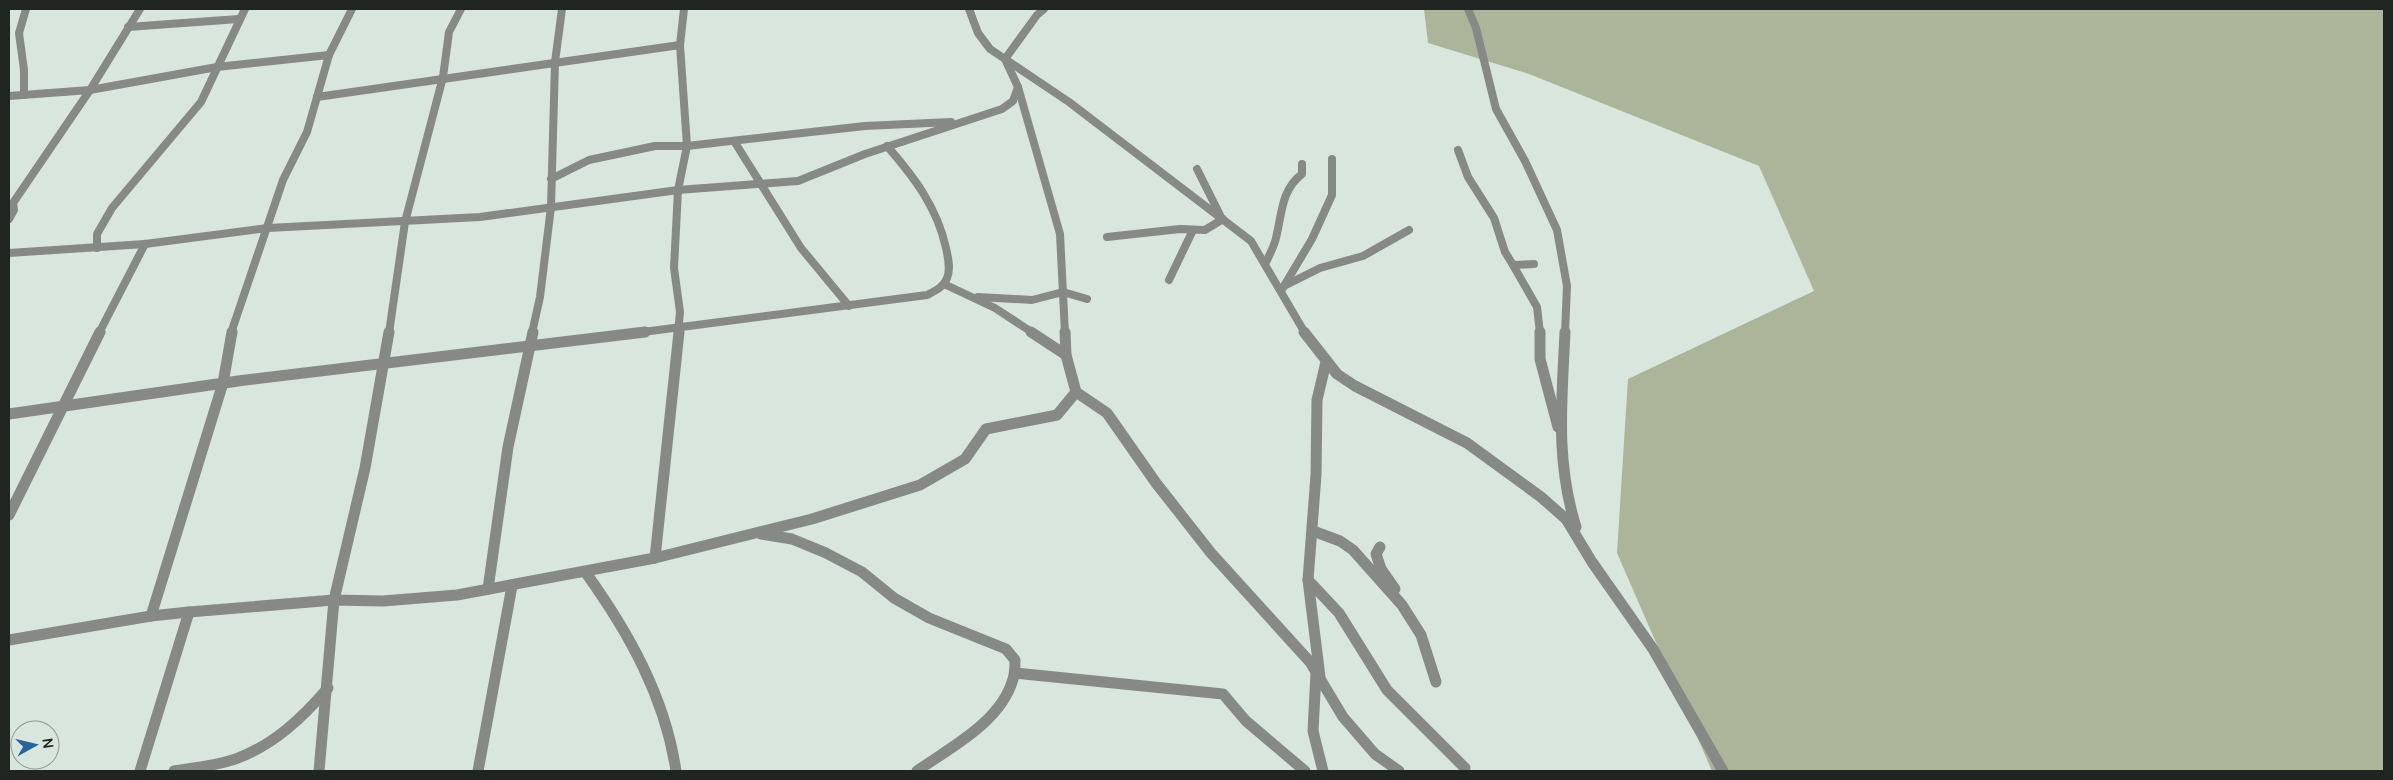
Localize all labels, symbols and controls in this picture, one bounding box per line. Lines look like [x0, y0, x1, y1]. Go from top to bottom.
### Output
north arrow [10, 720, 60, 770]
text: N [38, 737, 58, 749]

